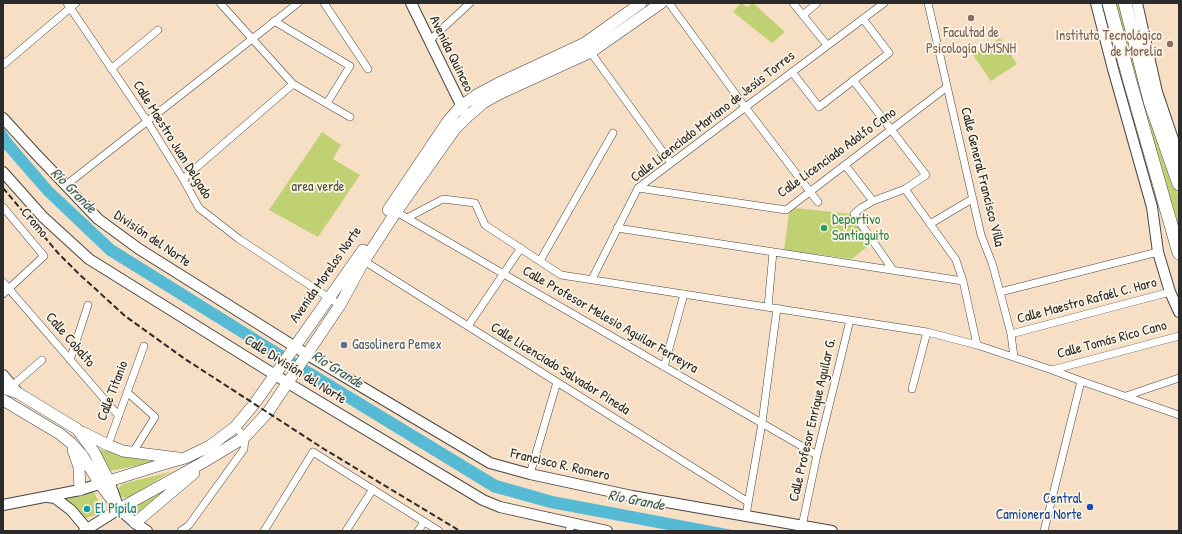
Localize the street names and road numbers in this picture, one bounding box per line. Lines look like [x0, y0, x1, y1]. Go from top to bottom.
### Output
street label: Avenida Quinceo [425, 13, 477, 95]
street label: Calle Licenciado Mariano de Jesús Torres [628, 48, 798, 186]
street label: Calle Maestro Juan Delgado [129, 78, 215, 202]
street label: Calle Licenciado Adolfo Cano [774, 104, 900, 202]
street label: Calle General Francisco Villa [957, 105, 1007, 249]
street label: Cromo [17, 205, 51, 241]
street label: División del Norte [110, 207, 194, 271]
street label: Avenida Morelos Norte [287, 224, 365, 326]
street label: Calle Profesor Melesio Aguilar Ferreyra [519, 263, 701, 377]
street label: Calle Maestro Rafaél C. Haro [1015, 274, 1159, 328]
street label: Calle Cobalto [42, 309, 98, 371]
street label: Calle Tomás Rico Cano [1055, 317, 1169, 363]
street label: Calle Licenciado Salvador Pineda [487, 319, 633, 419]
street label: Calle División del Norte [241, 332, 349, 408]
street label: Calle Profesor Enrique Aguilar G. [786, 337, 840, 503]
street label: Calle Titanio [94, 359, 132, 423]
street label: Francisco R. Romero [509, 445, 611, 485]

